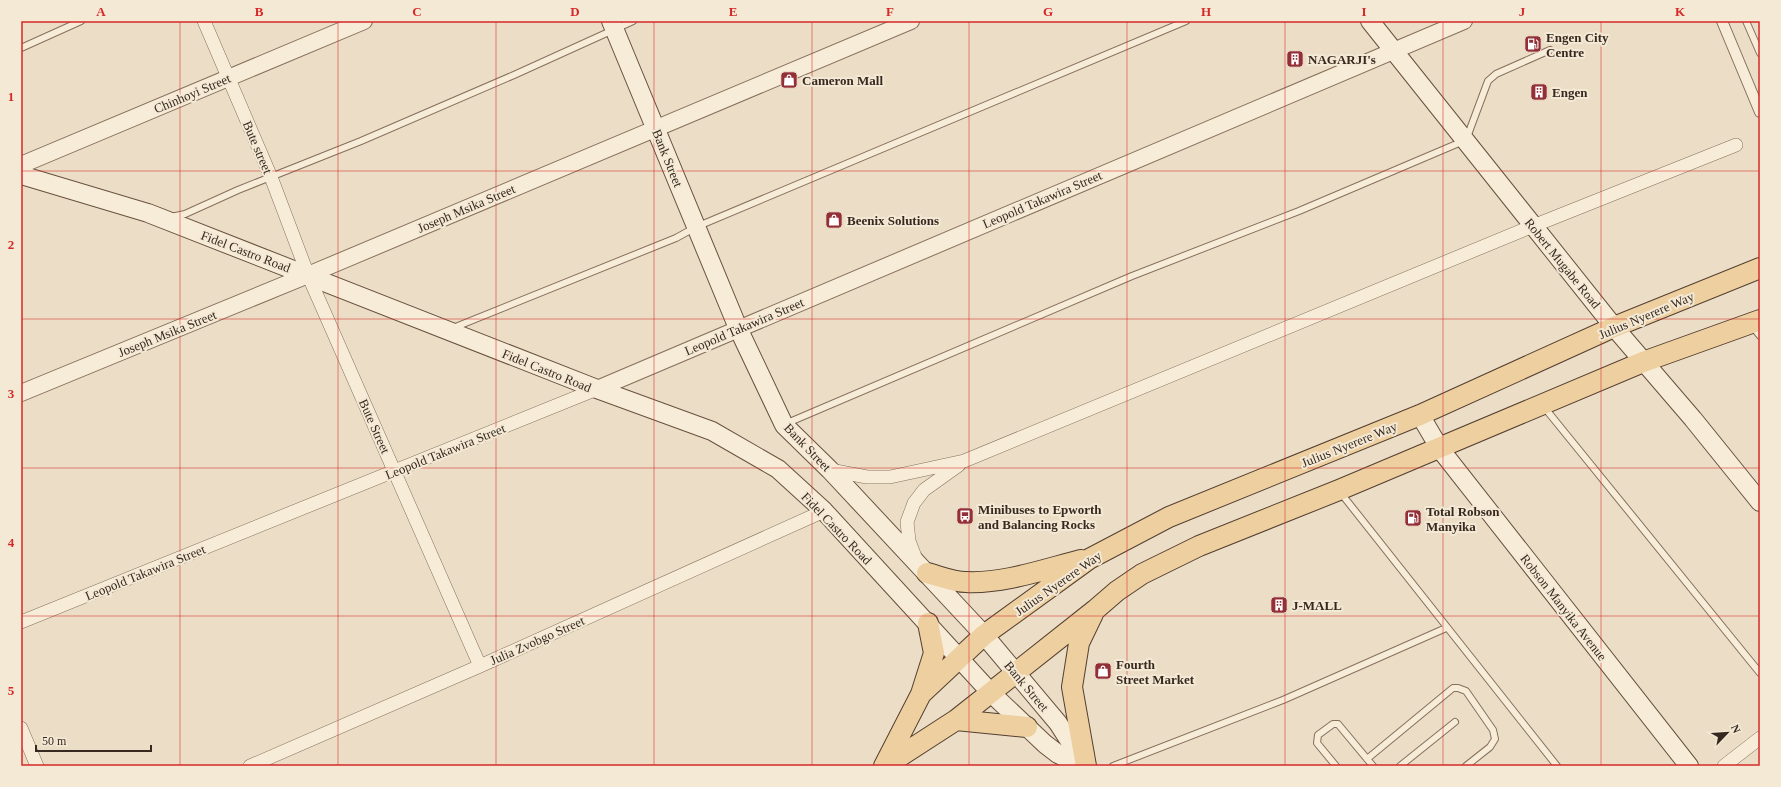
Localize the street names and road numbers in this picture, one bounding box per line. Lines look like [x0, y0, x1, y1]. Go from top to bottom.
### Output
street label: Chinhoyi Street [152, 70, 233, 116]
street label: Bute street [240, 119, 276, 176]
street label: Bank Street [649, 127, 686, 190]
street label: Leopold Takawira Street [980, 167, 1104, 231]
street label: Joseph Msika Street [415, 181, 518, 236]
street label: Robert Mugabe Road [1522, 215, 1604, 312]
street label: Fidel Castro Road [199, 228, 293, 276]
street label: Julius Nyerere Way [1596, 288, 1697, 342]
street label: Leopold Takawira Street [682, 294, 806, 358]
street label: Joseph Msika Street [116, 307, 219, 360]
street label: Fidel Castro Road [500, 346, 594, 395]
street label: Bute Street [356, 397, 393, 456]
street label: Julius Nyerere Way [1299, 418, 1400, 471]
street label: Leopold Takawira Street [383, 420, 508, 482]
street label: Bank Street [781, 420, 834, 475]
street label: Fidel Castro Road [798, 489, 875, 568]
street label: Leopold Takawira Street [83, 541, 208, 603]
street label: Julius Nyerere Way [1012, 548, 1105, 619]
street label: Robson Manyika Avenue [1517, 551, 1610, 664]
street label: Julia Zvobgo Street [488, 613, 587, 668]
street label: Bank Street [1001, 658, 1052, 715]

